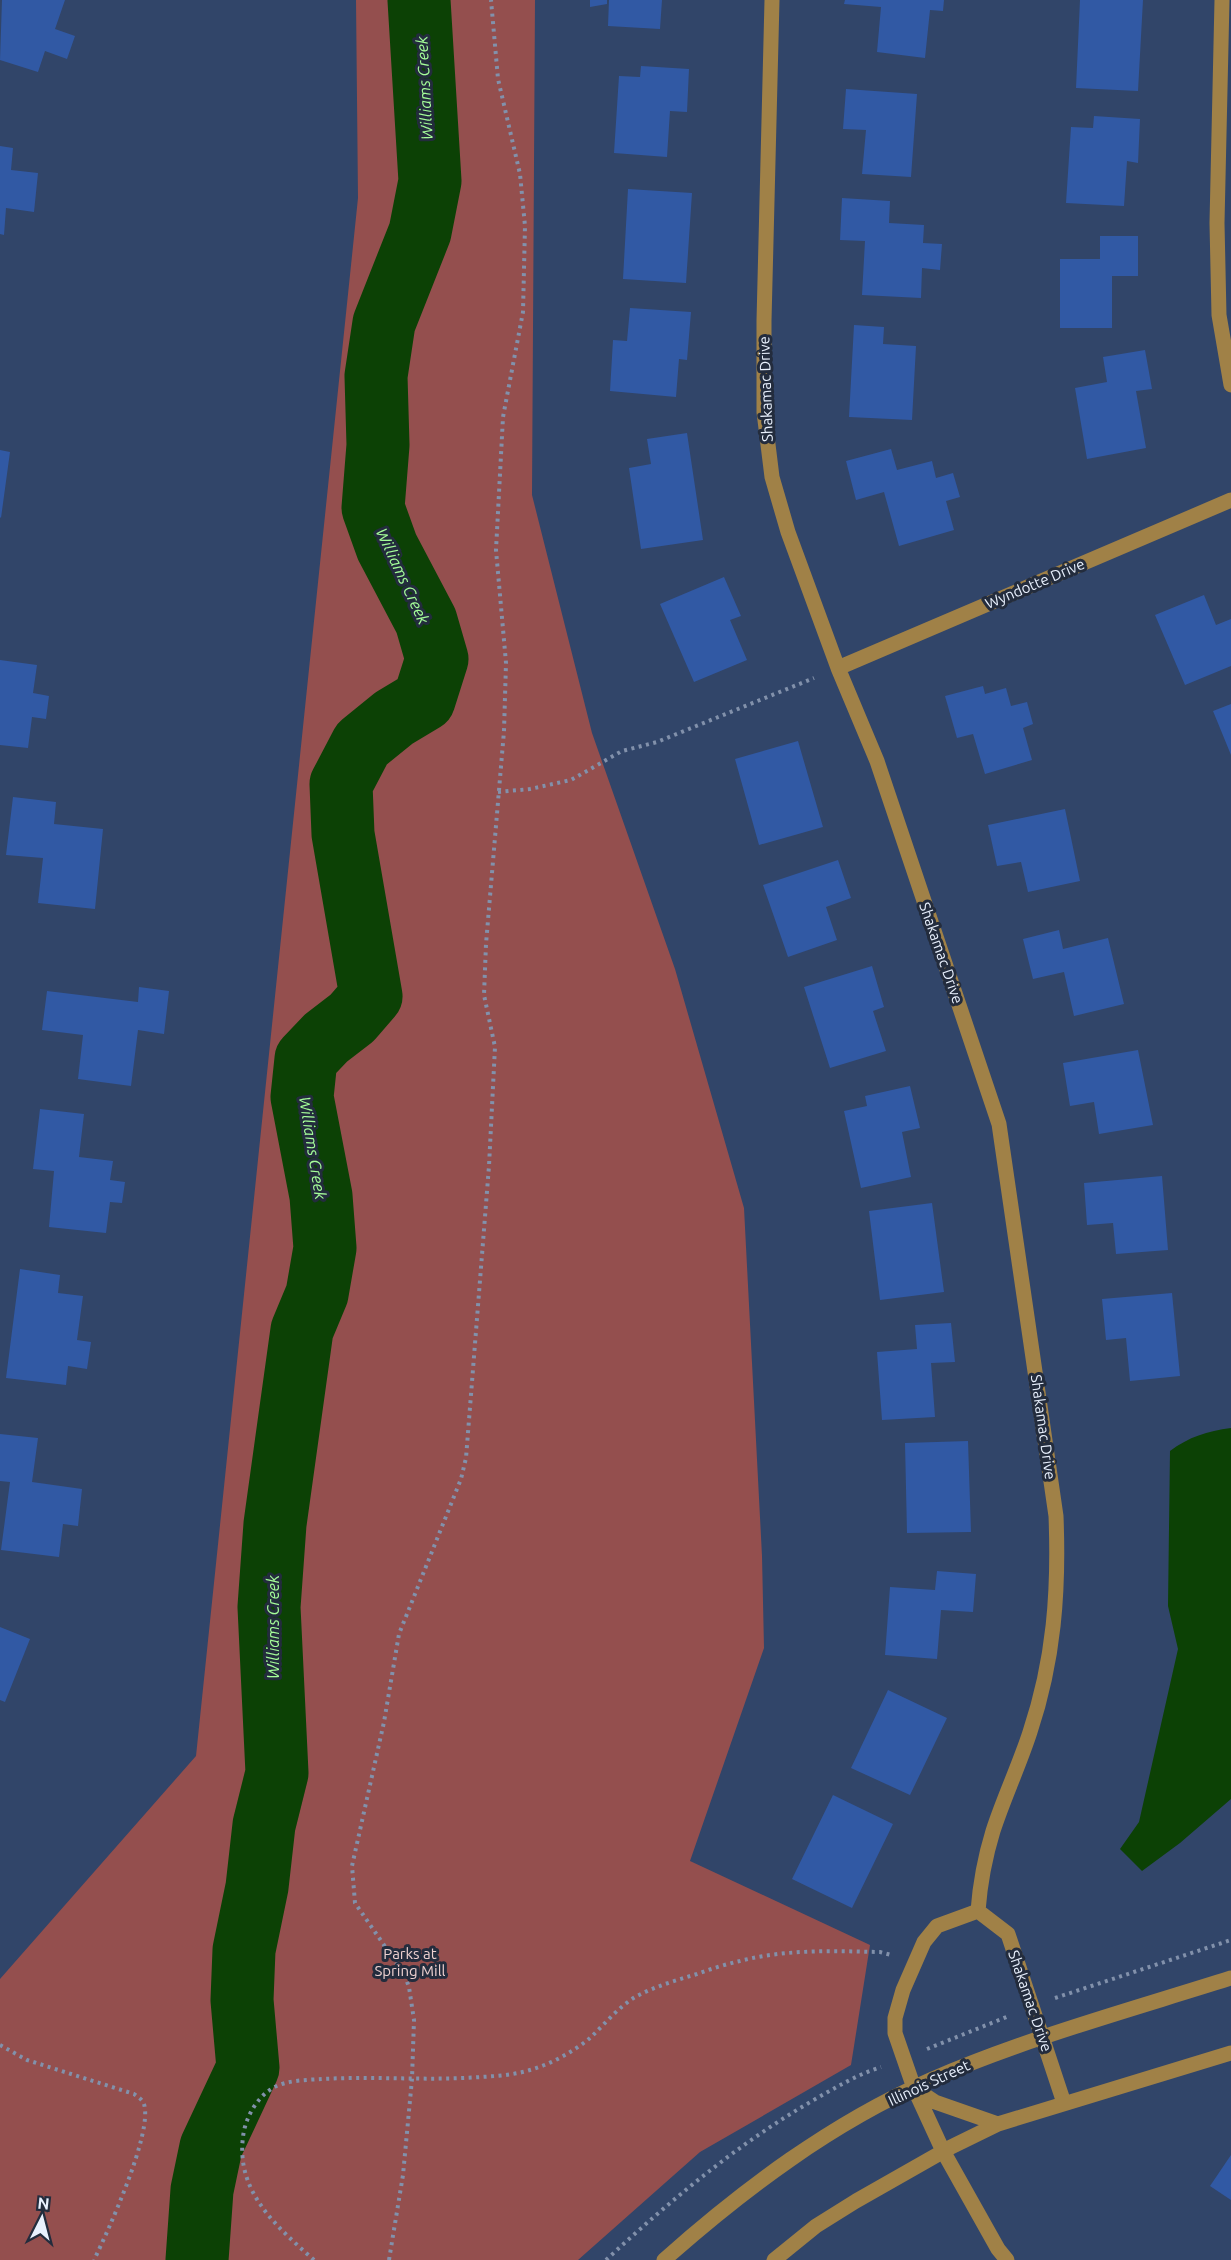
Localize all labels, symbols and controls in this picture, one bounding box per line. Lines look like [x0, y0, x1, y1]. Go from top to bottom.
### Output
water label: Williams Creek [412, 35, 436, 140]
street label: Shakamac Drive [755, 336, 776, 442]
water label: Williams Creek [373, 525, 433, 628]
street label: Wyndotte Drive [983, 555, 1087, 612]
street label: Shakamac Drive [916, 900, 967, 1006]
water label: Williams Creek [296, 1095, 330, 1202]
street label: Shakamac Drive [1028, 1373, 1059, 1481]
water label: Williams Creek [264, 1574, 282, 1679]
park label: Parks at Spring Mill [374, 1945, 446, 1979]
street label: Shakamac Drive [1005, 1948, 1056, 2054]
street label: Illinois Street [885, 2056, 972, 2109]
north arrow [12, 2188, 72, 2248]
text: N [37, 2194, 50, 2213]

